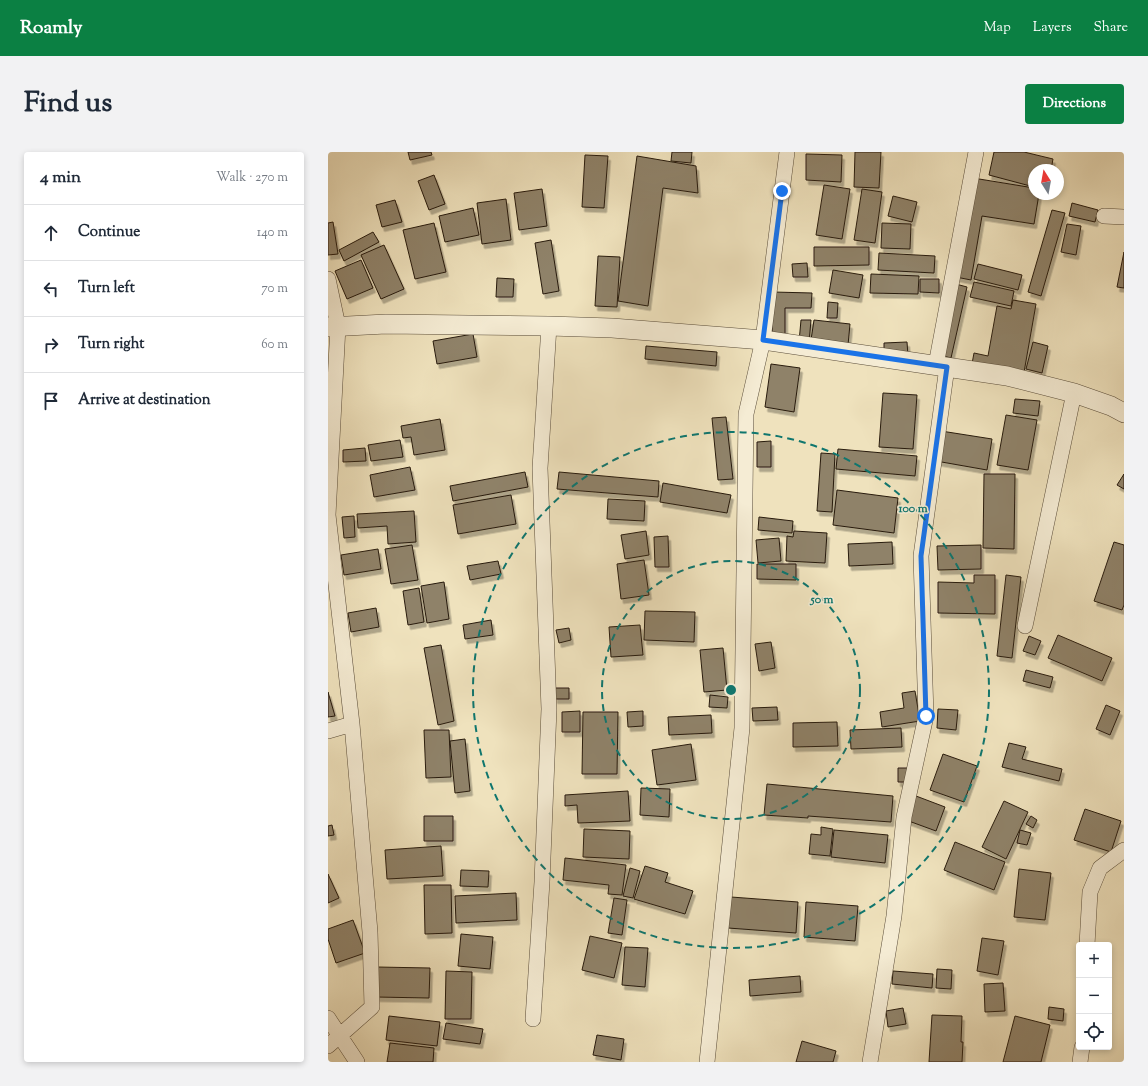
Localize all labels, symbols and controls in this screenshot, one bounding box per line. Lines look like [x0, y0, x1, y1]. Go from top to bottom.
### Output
text: Roamly [20, 15, 83, 42]
text: Map [984, 18, 1011, 38]
text: Layers [1033, 18, 1071, 38]
text: Share [1093, 18, 1128, 38]
text: Find us [24, 84, 112, 124]
button: Directions [1025, 84, 1124, 124]
north arrow [1028, 164, 1064, 200]
text: 4 min [40, 166, 81, 190]
text: Walk · 270 m [216, 169, 288, 187]
route end [773, 182, 791, 200]
icon: ahead [40, 222, 62, 244]
text: Continue [78, 222, 140, 243]
text: 140 m [257, 224, 288, 242]
icon: left [40, 278, 62, 300]
text: Turn left [78, 278, 135, 299]
text: 70 m [261, 280, 288, 298]
icon: right [40, 334, 62, 356]
text: Turn right [78, 334, 144, 355]
text: 60 m [261, 336, 288, 354]
icon: arrive [40, 390, 62, 412]
text: Arrive at destination [78, 390, 211, 411]
text: 100 m [897, 500, 928, 518]
text: 50 m [810, 591, 834, 609]
centre of rings [724, 683, 738, 697]
route start [917, 707, 935, 725]
map controls [1076, 942, 1112, 1050]
button: + [1076, 942, 1112, 978]
button: − [1076, 978, 1112, 1014]
button: locate [1076, 1014, 1112, 1050]

